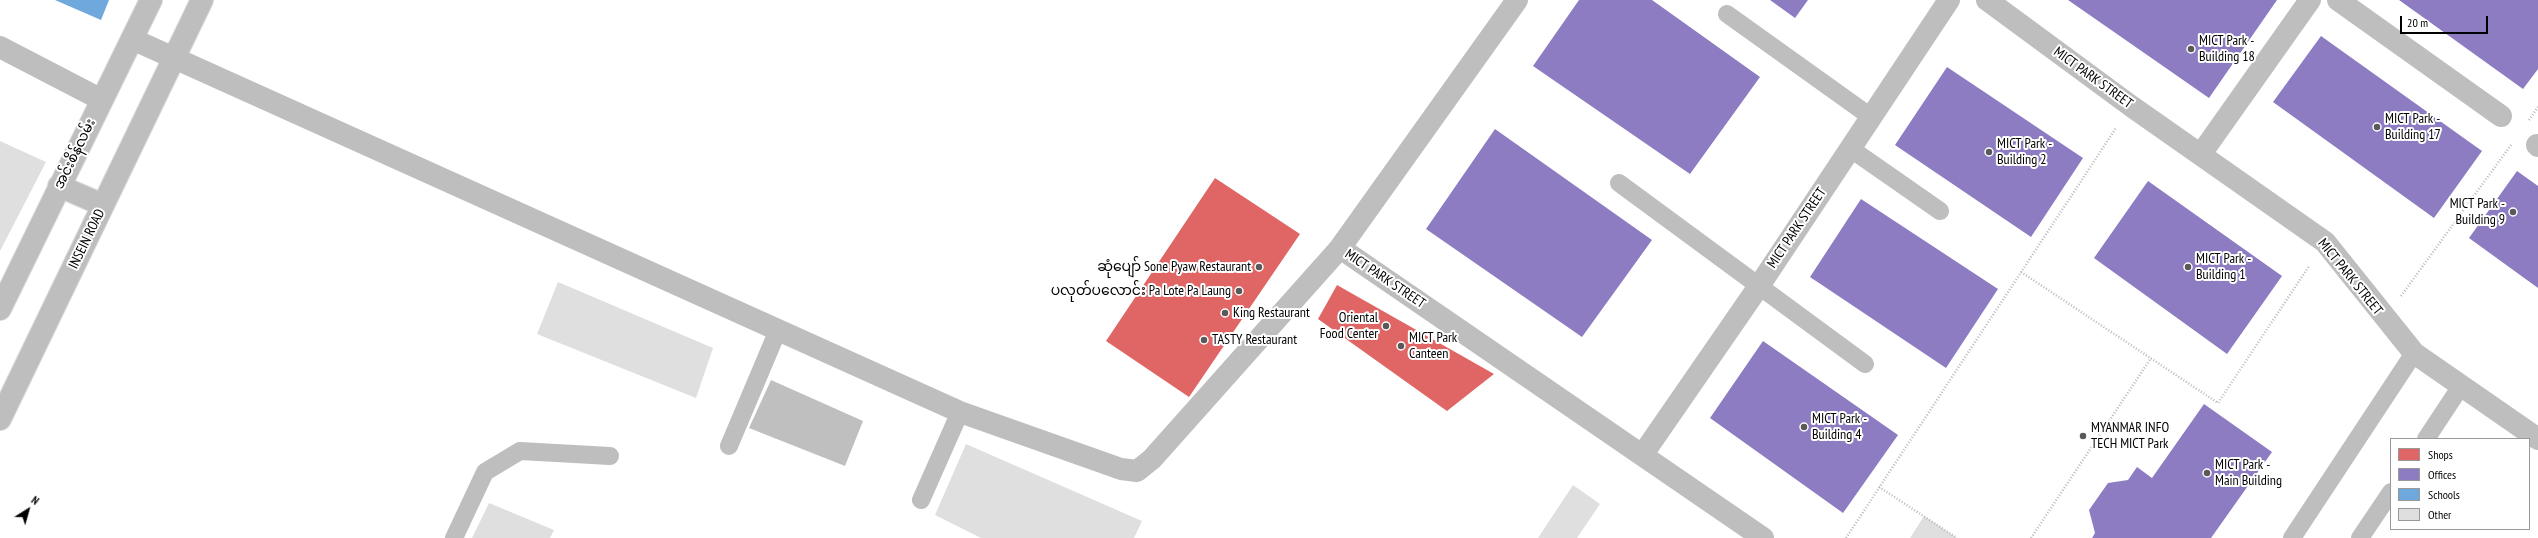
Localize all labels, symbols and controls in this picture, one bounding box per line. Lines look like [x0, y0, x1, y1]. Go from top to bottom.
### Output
scale bar [2402, 8, 2490, 34]
text: 20 m [2407, 15, 2428, 30]
place label: MICT Park - Building 18 [2199, 33, 2255, 66]
street label: MICT PARK STREET [2050, 44, 2136, 112]
marker: MICT Park - Building 18 [2186, 44, 2196, 54]
place label: MICT Park - Building 17 [2385, 111, 2441, 144]
street label: အင်းစိန်လမ်း [51, 116, 99, 192]
marker: MICT Park - Building 17 [2372, 122, 2382, 132]
place label: MICT Park - Building 2 [1997, 136, 2052, 168]
marker: MICT Park - Building 2 [1984, 147, 1994, 157]
street label: MICT PARK STREET [1764, 185, 1830, 271]
place label: MICT Park - Building 9 [2450, 196, 2505, 228]
street label: INSEIN ROAD [65, 206, 109, 272]
marker: MICT Park - Building 9 [2508, 207, 2518, 217]
street label: MICT PARK STREET [2314, 235, 2386, 319]
street label: MICT PARK STREET [1342, 246, 1428, 312]
place label: MICT Park - Building 1 [2196, 251, 2251, 284]
place label: ဆုံပျော် Sone Pyaw Restaurant [1097, 259, 1251, 275]
marker: ဆုံပျော် Sone Pyaw Restaurant [1254, 262, 1264, 272]
marker: MICT Park - Building 1 [2183, 262, 2193, 272]
place label: ပလုတ်ပလောင်း Pa Lote Pa Laung [1051, 283, 1231, 299]
marker: ပလုတ်ပလောင်း Pa Lote Pa Laung [1234, 286, 1244, 296]
place label: King Restaurant [1233, 305, 1310, 321]
marker: King Restaurant [1220, 308, 1230, 318]
place label: Oriental Food Center [1320, 310, 1378, 342]
marker: Oriental Food Center [1381, 321, 1391, 331]
place label: MICT Park Canteen [1409, 330, 1457, 362]
place label: TASTY Restaurant [1212, 332, 1297, 348]
marker: TASTY Restaurant [1199, 335, 1209, 345]
marker: MICT Park Canteen [1396, 341, 1406, 351]
place label: MICT Park - Building 4 [1812, 411, 1867, 444]
place label: MYANMAR INFO TECH MICT Park [2091, 420, 2169, 452]
marker: MICT Park - Building 4 [1799, 422, 1809, 432]
marker: MYANMAR INFO TECH MICT Park [2078, 431, 2088, 441]
legend [2390, 438, 2530, 530]
text: Shops [2428, 447, 2453, 462]
place label: MICT Park - Main Building [2215, 457, 2282, 490]
text: Offices [2428, 467, 2456, 482]
marker: MICT Park - Main Building [2202, 468, 2212, 478]
text: Schools [2428, 487, 2460, 502]
north arrow [8, 490, 48, 530]
text: N [29, 493, 42, 508]
text: Other [2428, 507, 2451, 522]

